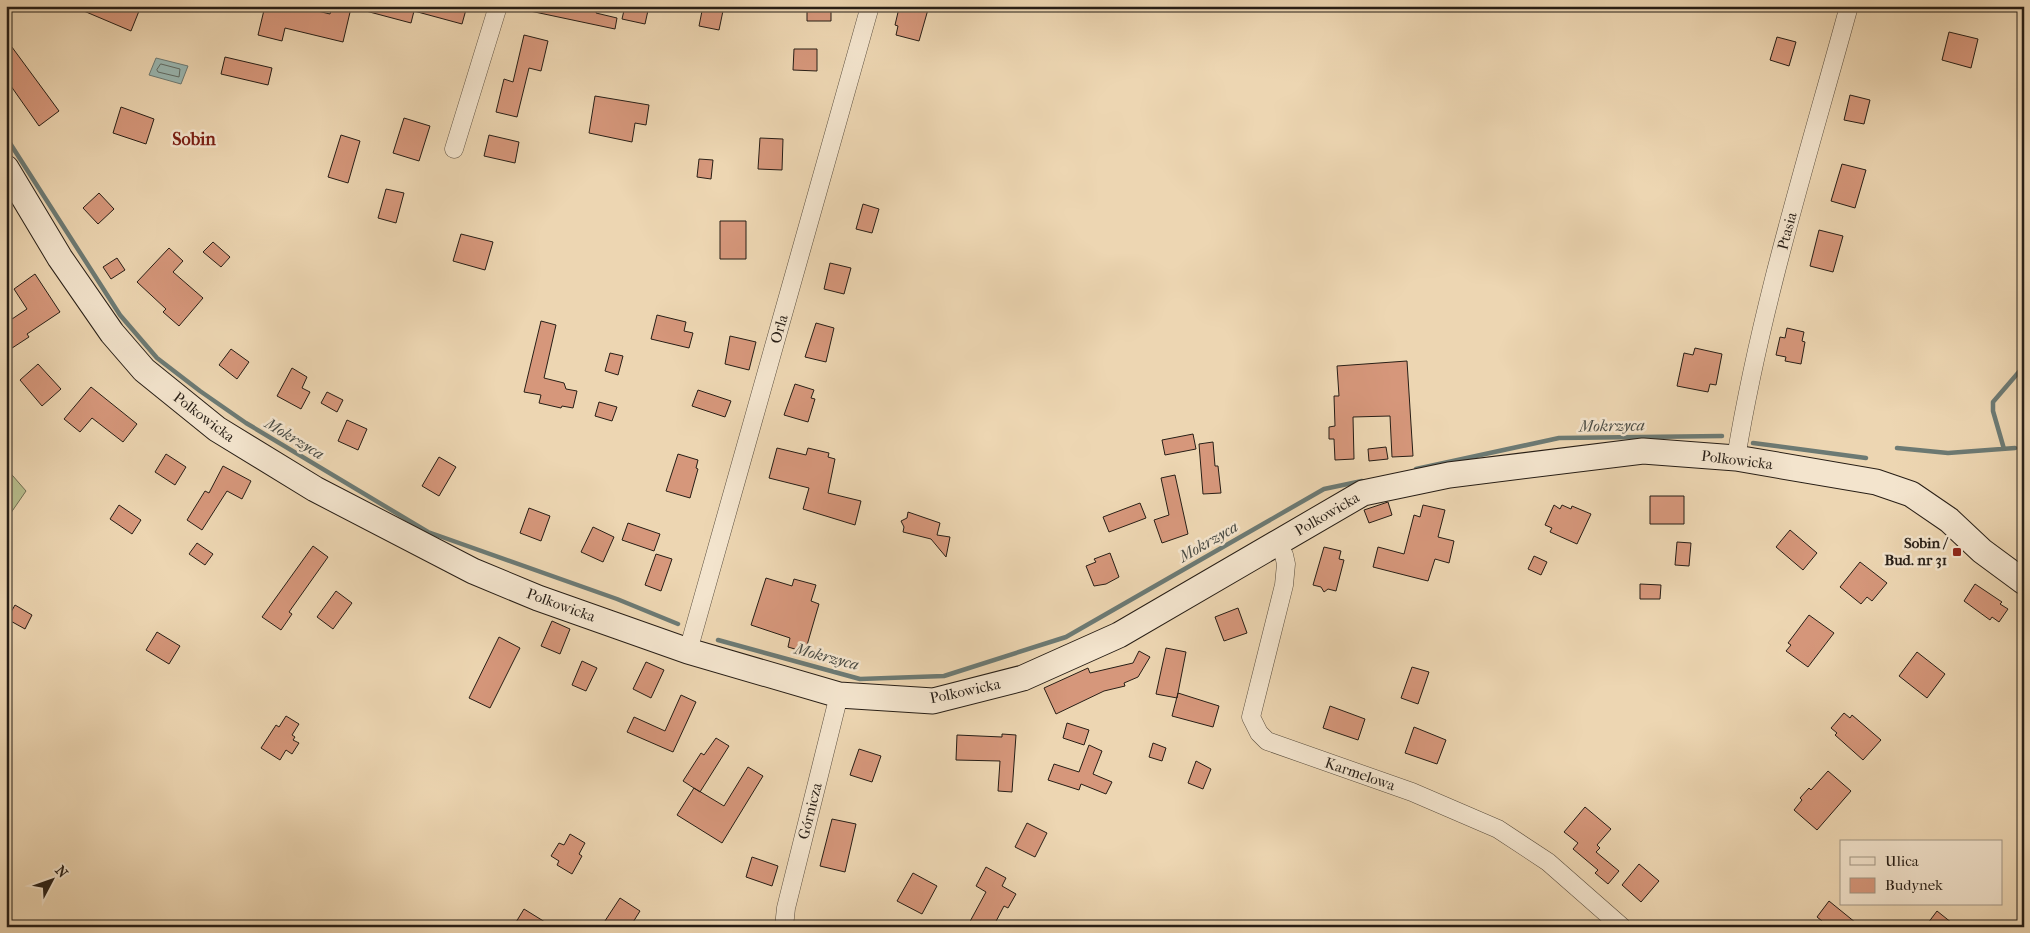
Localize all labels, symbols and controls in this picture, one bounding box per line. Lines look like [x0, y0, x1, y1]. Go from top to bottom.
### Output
district label: Sobin [172, 129, 216, 150]
street label: Ptasia [1773, 209, 1801, 252]
street label: Orla [766, 311, 792, 346]
street label: Polkowicka [170, 388, 239, 446]
water label: Mokrzyca [261, 413, 328, 463]
water label: Mokrzyca [1578, 415, 1645, 436]
street label: Polkowicka [1700, 447, 1775, 473]
street label: Polkowicka [1291, 488, 1364, 540]
water label: Mokrzyca [1174, 517, 1241, 567]
place label: Sobin / Bud. nr 31 [1884, 534, 1949, 569]
marker: Sobin / Bud. nr 31 [1951, 546, 1963, 558]
street label: Polkowicka [524, 584, 599, 626]
water label: Mokrzyca [792, 639, 861, 674]
street label: Polkowicka [928, 675, 1003, 707]
street label: Karmelowa [1322, 754, 1399, 795]
street label: Górnicza [794, 780, 826, 841]
legend [1840, 840, 2002, 906]
text: Ulica [1885, 852, 1920, 870]
north arrow [28, 856, 78, 906]
text: N [52, 862, 72, 882]
text: Budynek [1885, 876, 1943, 894]

